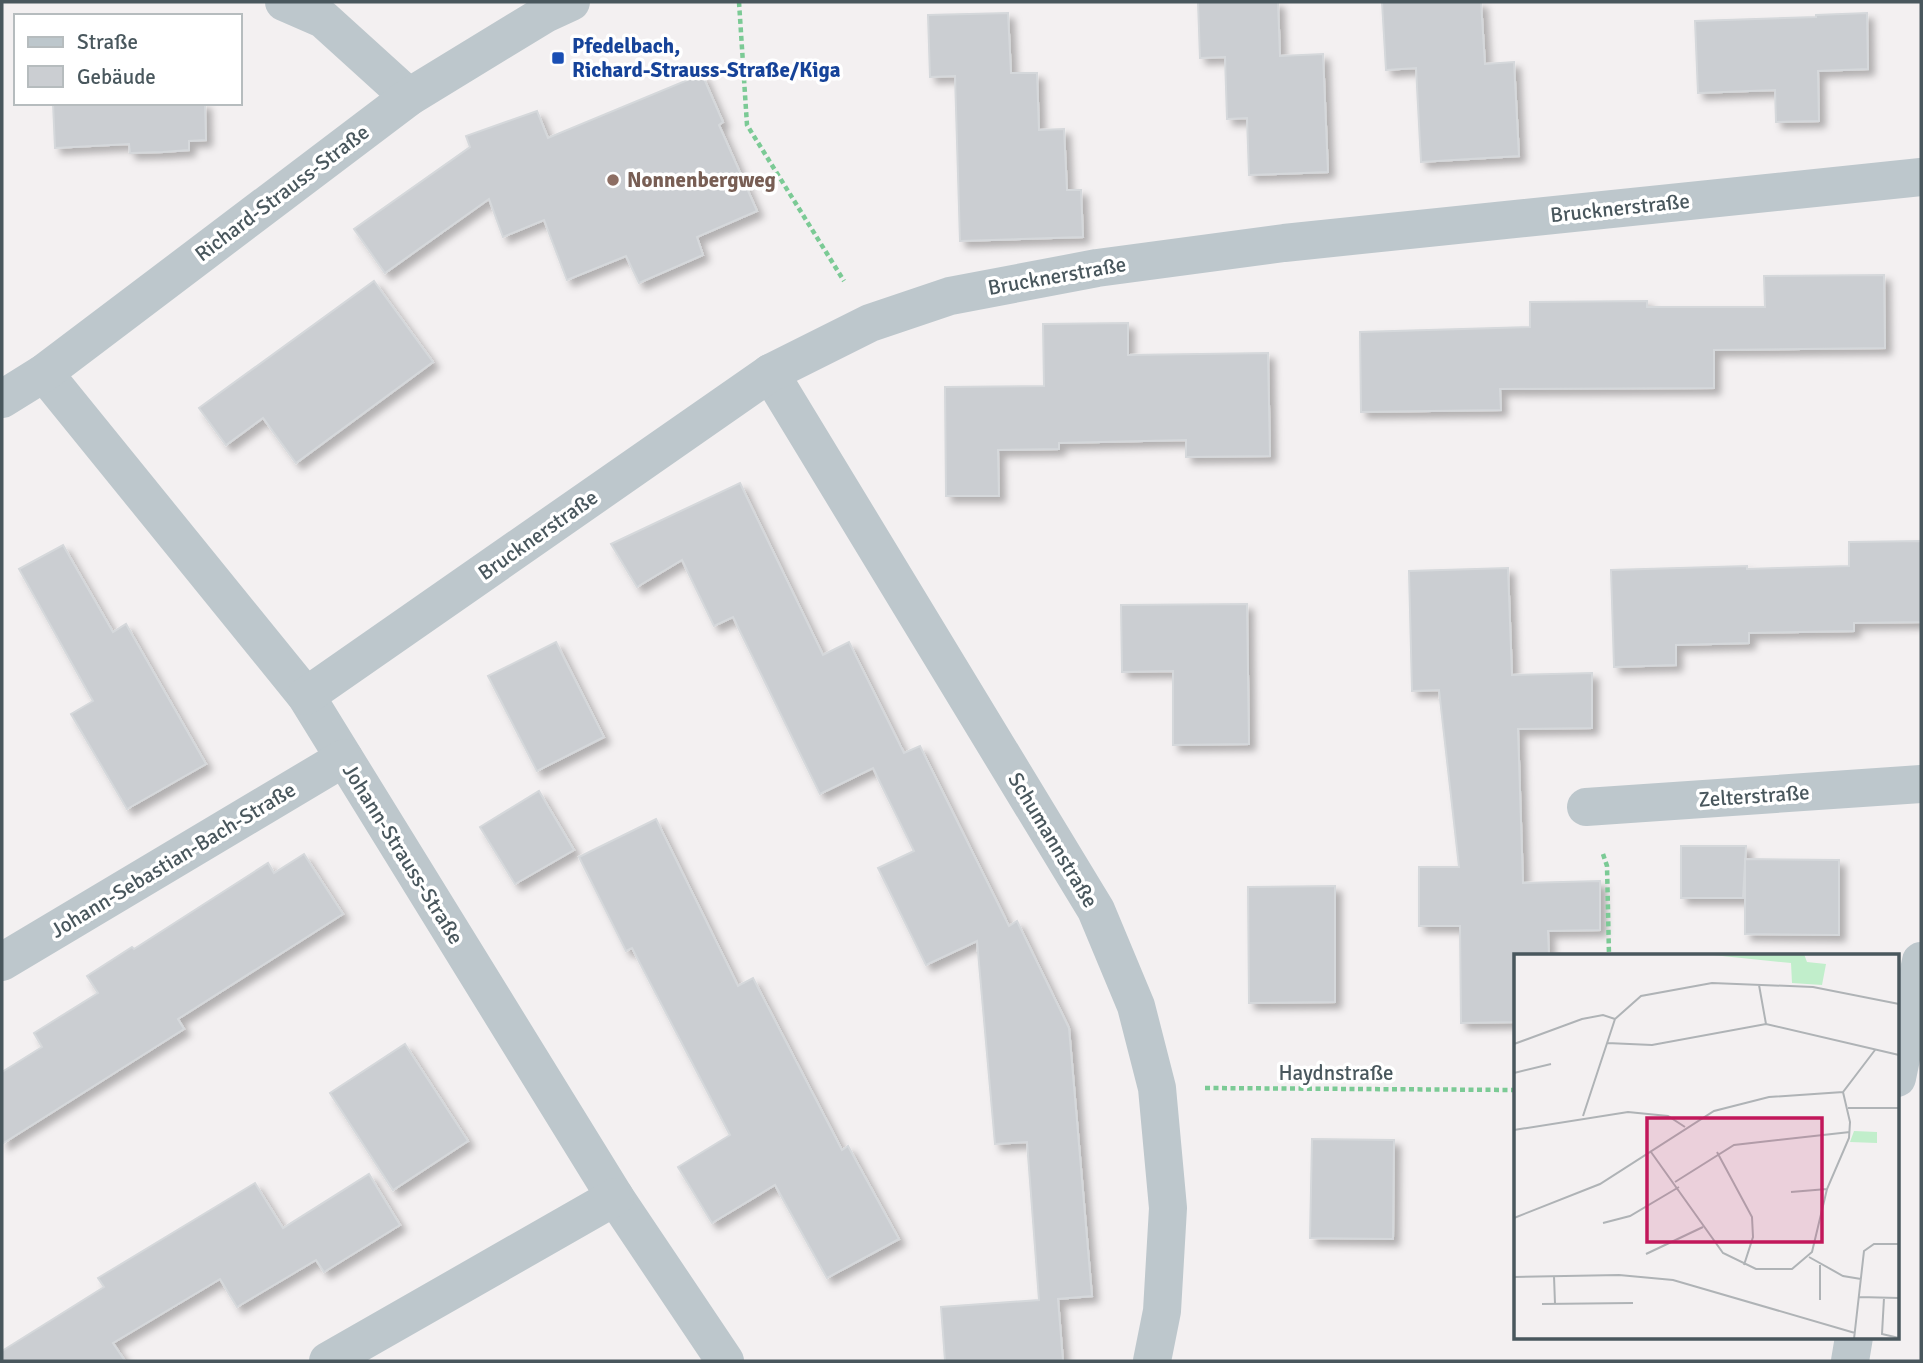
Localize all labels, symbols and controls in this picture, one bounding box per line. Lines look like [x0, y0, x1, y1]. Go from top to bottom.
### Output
legend [14, 14, 242, 105]
text: Straße [77, 29, 138, 55]
place label: Pfedelbach, Richard-Strauss-Straße/Kiga [572, 33, 841, 83]
marker: Pfedelbach, Richard-Strauss-Straße/Kiga [550, 50, 566, 66]
text: Gebäude [77, 64, 156, 90]
street label: Richard-Strauss-Straße [190, 119, 374, 267]
place label: Nonnenbergweg [627, 167, 776, 193]
marker: Nonnenbergweg [605, 172, 621, 188]
street label: Brucknerstraße [1549, 188, 1691, 228]
street label: Brucknerstraße [986, 251, 1128, 301]
street label: Brucknerstraße [473, 484, 603, 586]
street label: Johann-Strauss-Straße [337, 759, 469, 949]
street label: Schumannstraße [1002, 768, 1104, 912]
street label: Johann-Sebastian-Bach-Straße [46, 776, 300, 944]
street label: Zelterstraße [1698, 779, 1810, 813]
inset map [1514, 954, 1898, 1338]
street label: Haydnstraße [1278, 1060, 1394, 1086]

